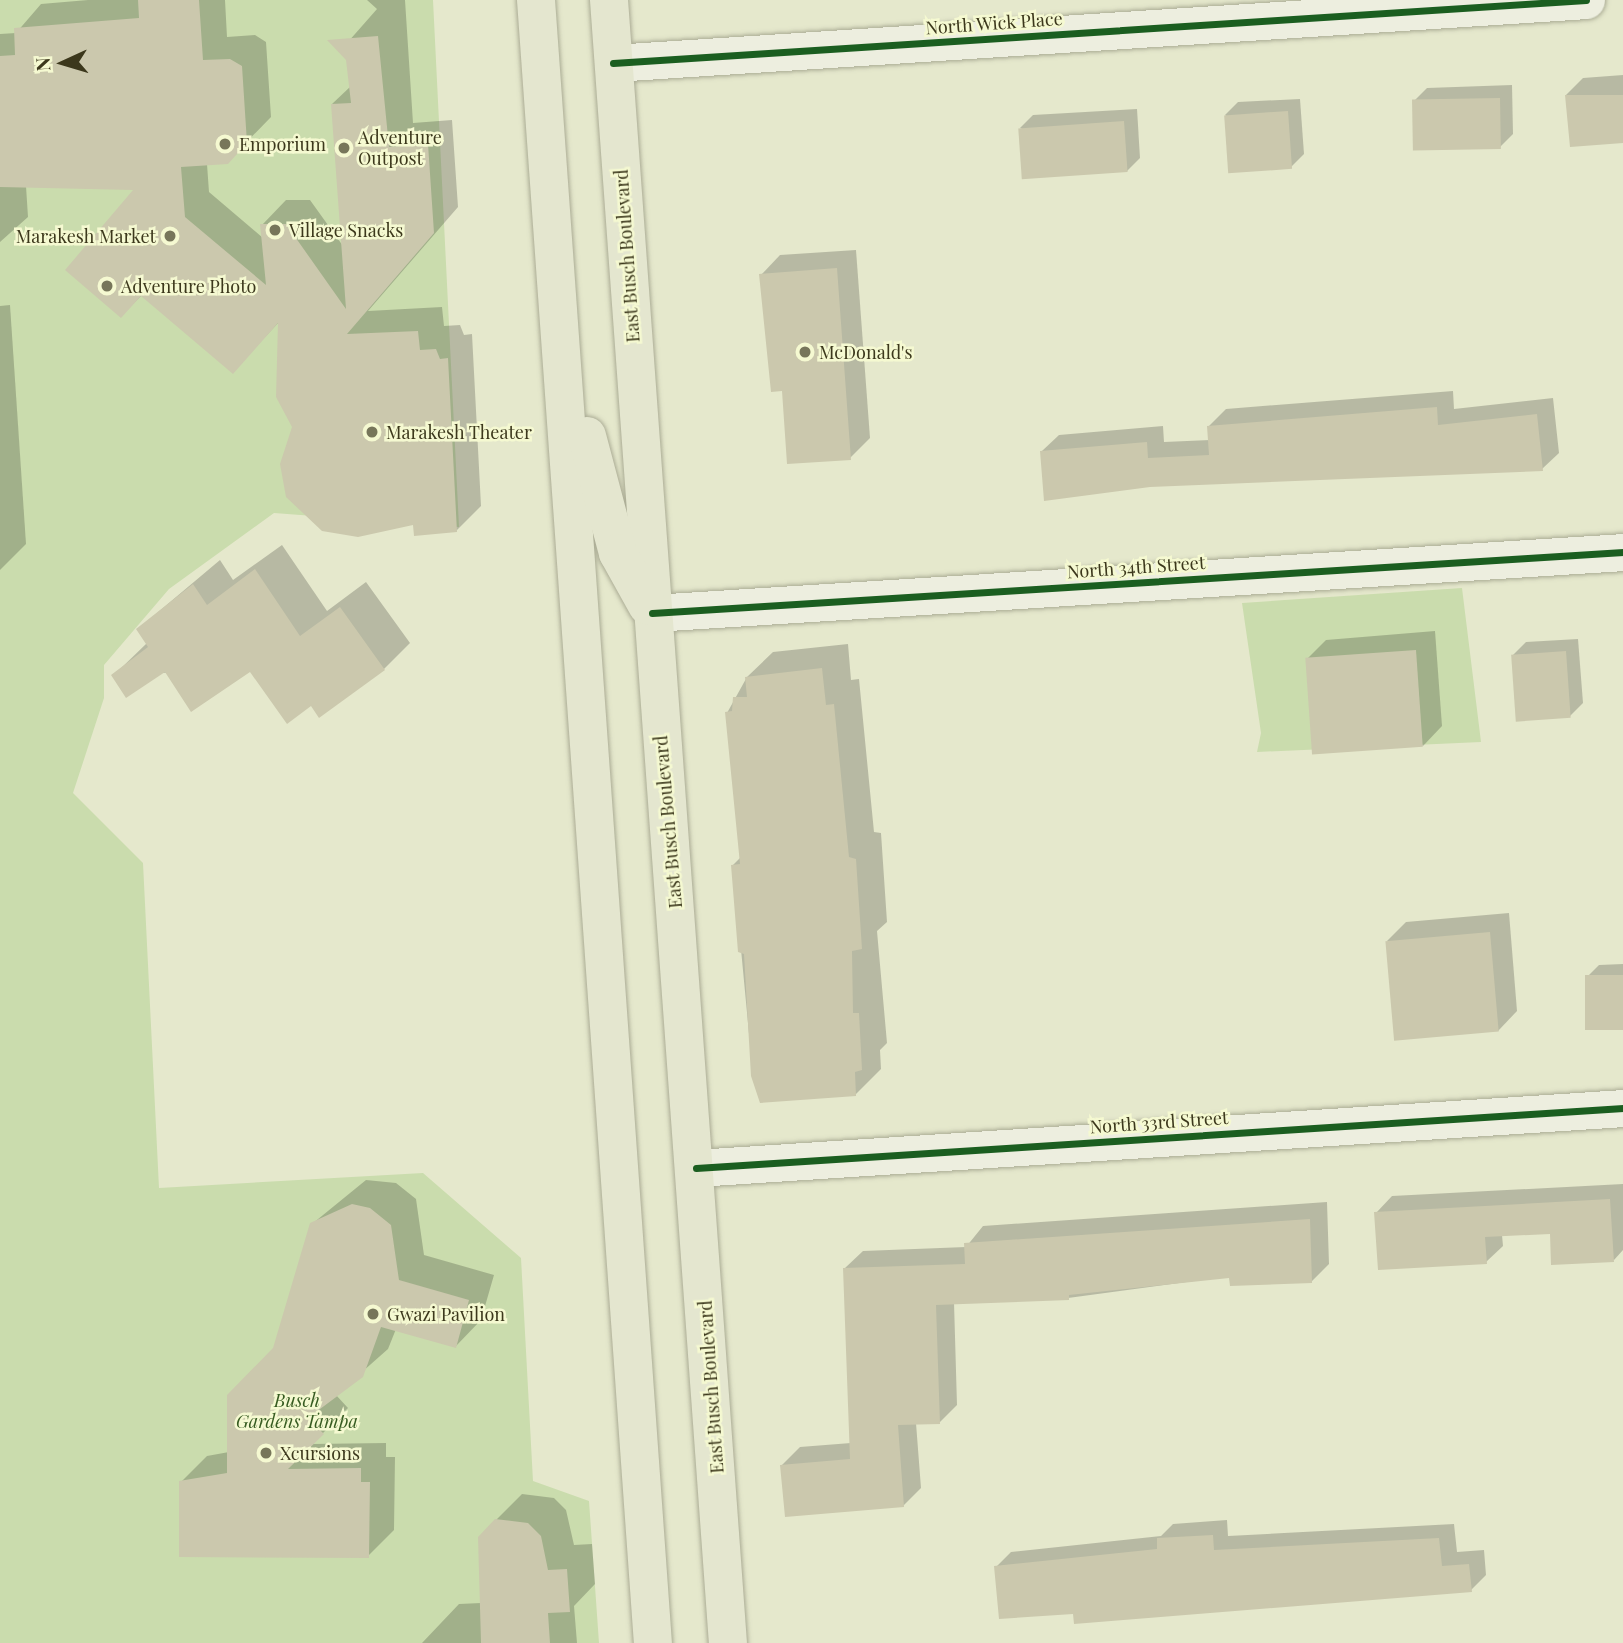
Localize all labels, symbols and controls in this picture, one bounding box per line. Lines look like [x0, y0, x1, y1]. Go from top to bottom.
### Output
street label: North Wick Place [924, 7, 1064, 39]
north arrow [28, 28, 98, 98]
text: N [29, 57, 55, 72]
place label: Adventure Outpost [358, 127, 442, 170]
place label: Emporium [239, 133, 326, 155]
marker: Emporium [217, 136, 233, 152]
marker: Adventure Outpost [336, 140, 352, 156]
street label: East Busch Boulevard [610, 169, 644, 343]
place label: Village Snacks [289, 219, 403, 241]
marker: Village Snacks [267, 222, 283, 238]
place label: Marakesh Market [16, 225, 156, 247]
marker: Marakesh Market [162, 228, 178, 244]
place label: Adventure Photo [121, 275, 256, 297]
marker: Adventure Photo [99, 278, 115, 294]
place label: McDonald's [819, 341, 913, 363]
marker: McDonald's [797, 344, 813, 360]
place label: Marakesh Theater [386, 421, 532, 443]
marker: Marakesh Theater [364, 424, 380, 440]
street label: North 34th Street [1066, 551, 1206, 583]
street label: East Busch Boulevard [650, 735, 686, 909]
street label: North 33rd Street [1089, 1106, 1229, 1138]
street label: East Busch Boulevard [694, 1300, 728, 1474]
place label: Gwazi Pavilion [387, 1303, 505, 1325]
marker: Gwazi Pavilion [365, 1306, 381, 1322]
park label: Busch Gardens Tampa [236, 1390, 358, 1432]
place label: Xcursions [280, 1442, 360, 1464]
marker: Xcursions [258, 1445, 274, 1461]

